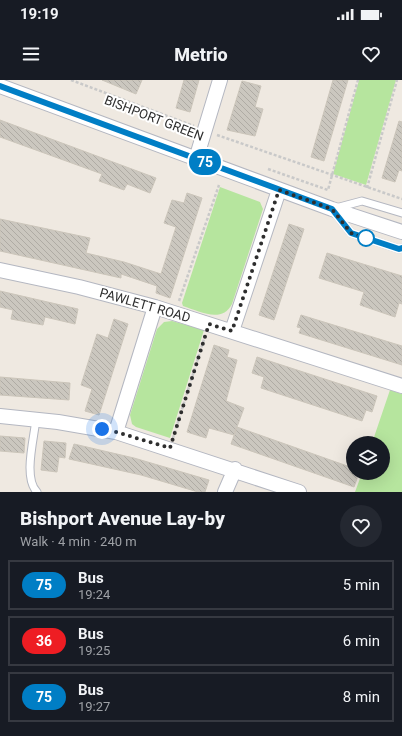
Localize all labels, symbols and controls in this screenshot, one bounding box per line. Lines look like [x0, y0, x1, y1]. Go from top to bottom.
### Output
text: 19:19 [20, 5, 59, 23]
icon: menu [20, 43, 42, 65]
icon: heart [360, 43, 382, 65]
text: Metrio [174, 44, 228, 65]
street label: BISHPORT GREEN [102, 92, 206, 144]
line badge: 75 [187, 149, 223, 175]
text: 75 [197, 154, 213, 170]
unlabelled marker [357, 229, 375, 247]
street label: PAWLETT ROAD [98, 285, 192, 325]
your location [92, 419, 112, 439]
map controls [346, 436, 390, 480]
button: layers [346, 436, 390, 480]
button: heart [340, 505, 382, 547]
text: Bishport Avenue Lay-by [20, 507, 225, 530]
text: Walk · 4 min · 240 m [20, 534, 137, 549]
text: Bus [78, 569, 104, 587]
text: 5 min [343, 576, 380, 594]
text: 75 [36, 577, 52, 593]
text: 19:24 [78, 587, 110, 602]
text: Bus [78, 625, 104, 643]
text: 6 min [343, 632, 380, 650]
text: 36 [36, 633, 52, 649]
text: 19:25 [78, 643, 110, 658]
text: Bus [78, 681, 104, 699]
text: 8 min [343, 688, 380, 706]
text: 75 [36, 689, 52, 705]
text: 19:27 [78, 699, 110, 714]

